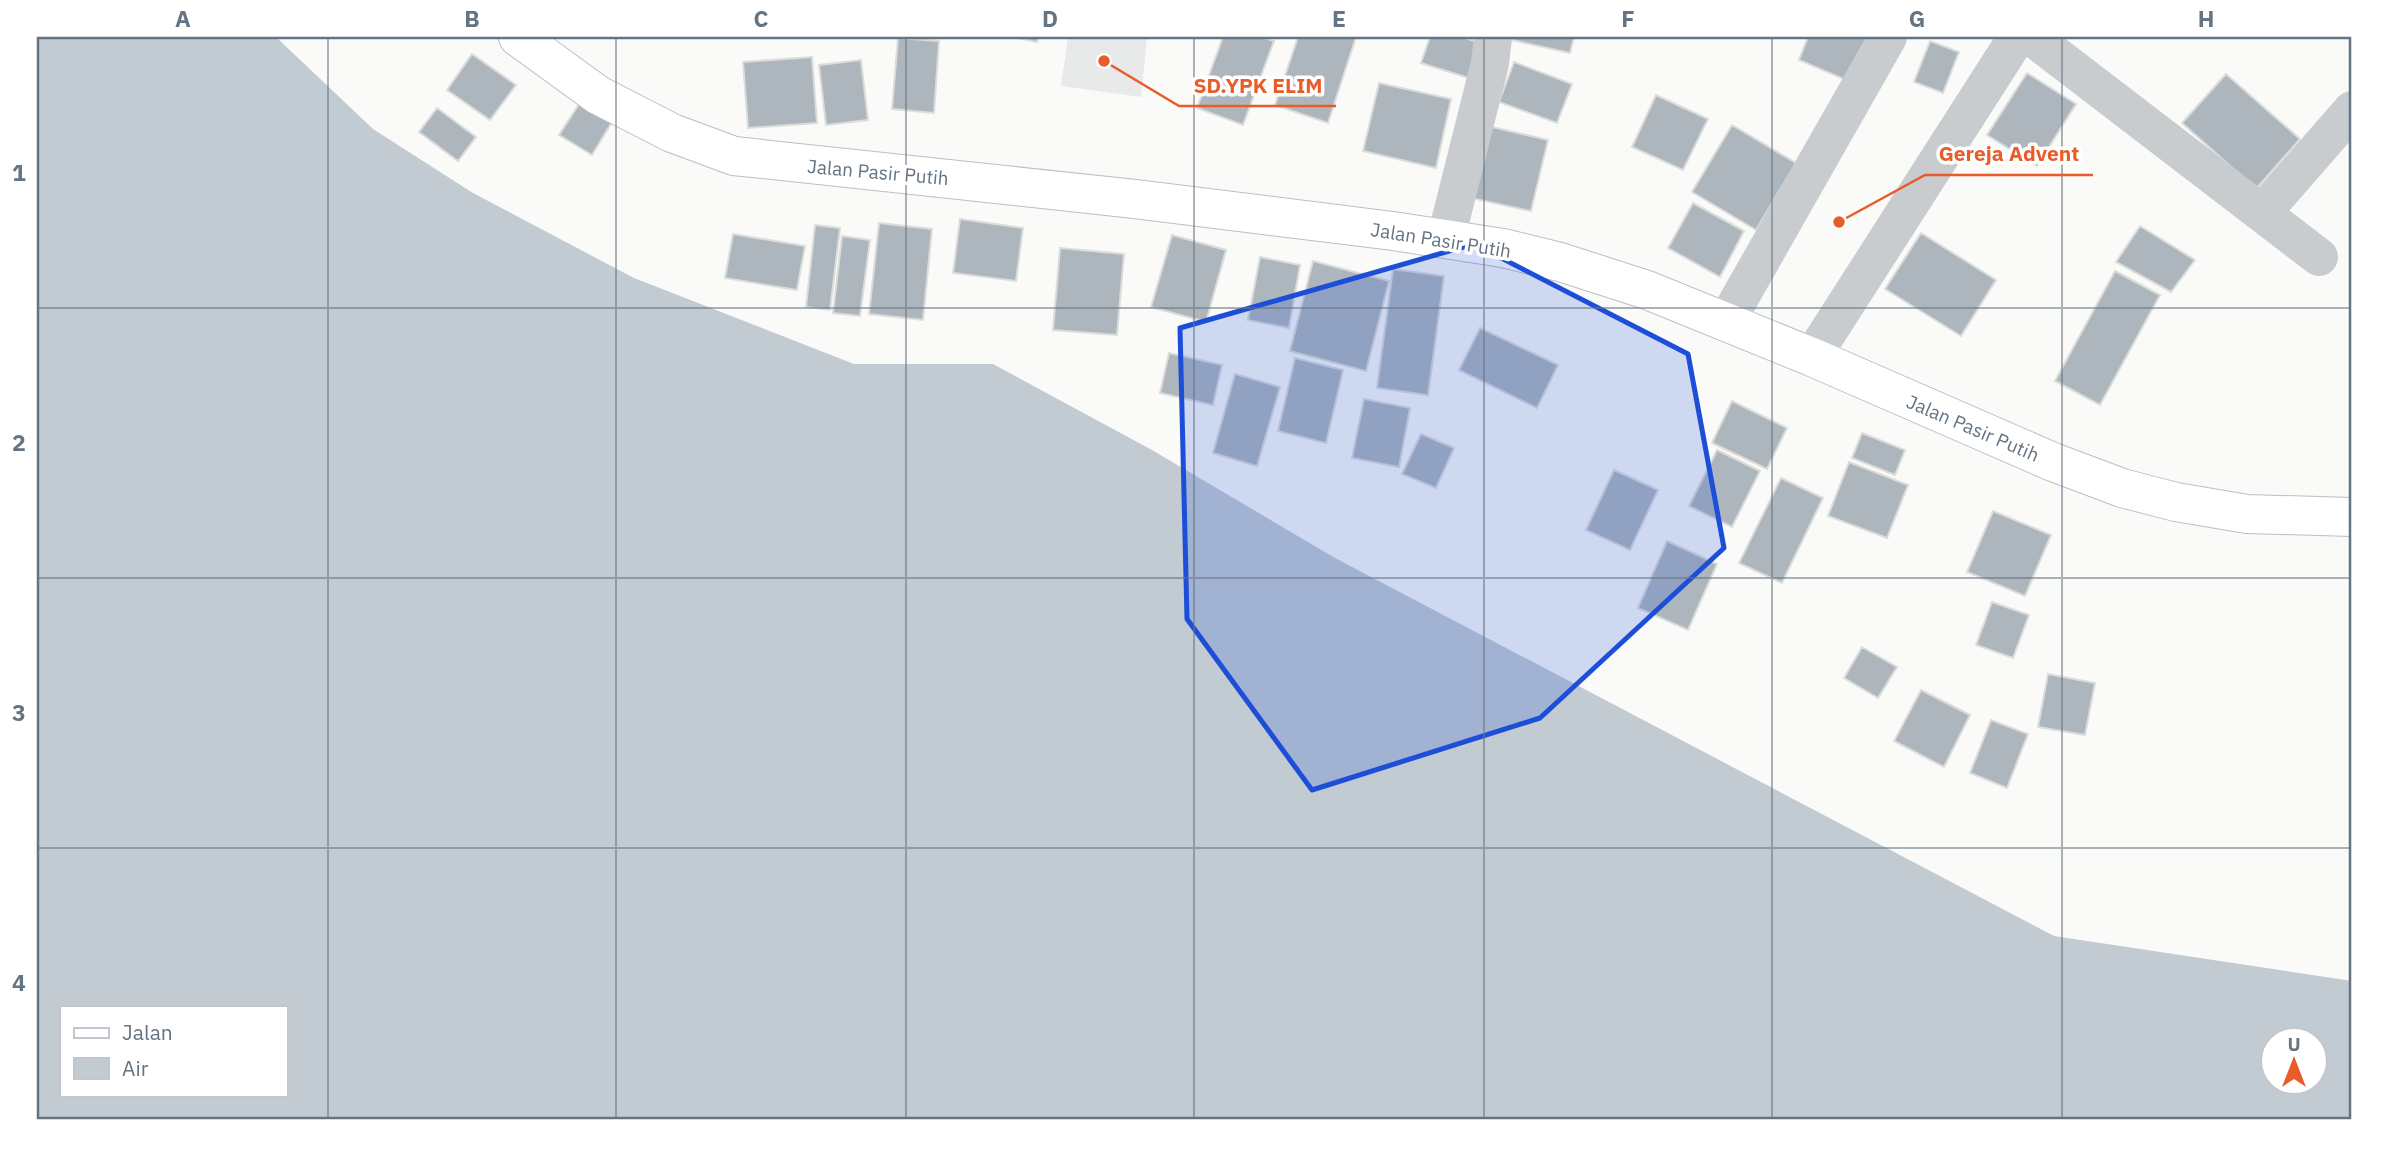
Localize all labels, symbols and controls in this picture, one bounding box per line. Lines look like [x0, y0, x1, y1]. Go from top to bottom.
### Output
text: A [175, 3, 191, 33]
text: B [464, 3, 480, 33]
text: C [754, 3, 769, 33]
text: D [1042, 3, 1058, 33]
text: E [1332, 3, 1346, 33]
text: F [1621, 3, 1635, 33]
text: G [1909, 3, 1925, 33]
text: H [2198, 3, 2214, 33]
callout: SD.YPK ELIM [1179, 64, 1336, 106]
text: SD.YPK ELIM [1193, 71, 1323, 99]
callout: Gereja Advent [1925, 133, 2093, 175]
text: Gereja Advent [1939, 139, 2079, 167]
street label: Jalan Pasir Putih [806, 154, 950, 190]
text: 1 [12, 157, 26, 187]
street label: Jalan Pasir Putih [1369, 217, 1513, 263]
street label: Jalan Pasir Putih [1903, 389, 2043, 467]
text: 2 [12, 427, 26, 457]
text: 3 [12, 697, 26, 727]
text: 4 [12, 967, 26, 997]
legend [60, 1006, 287, 1096]
text: Jalan [122, 1018, 173, 1046]
north arrow [2260, 1026, 2330, 1096]
text: U [2287, 1032, 2301, 1056]
text: Air [122, 1054, 149, 1082]

